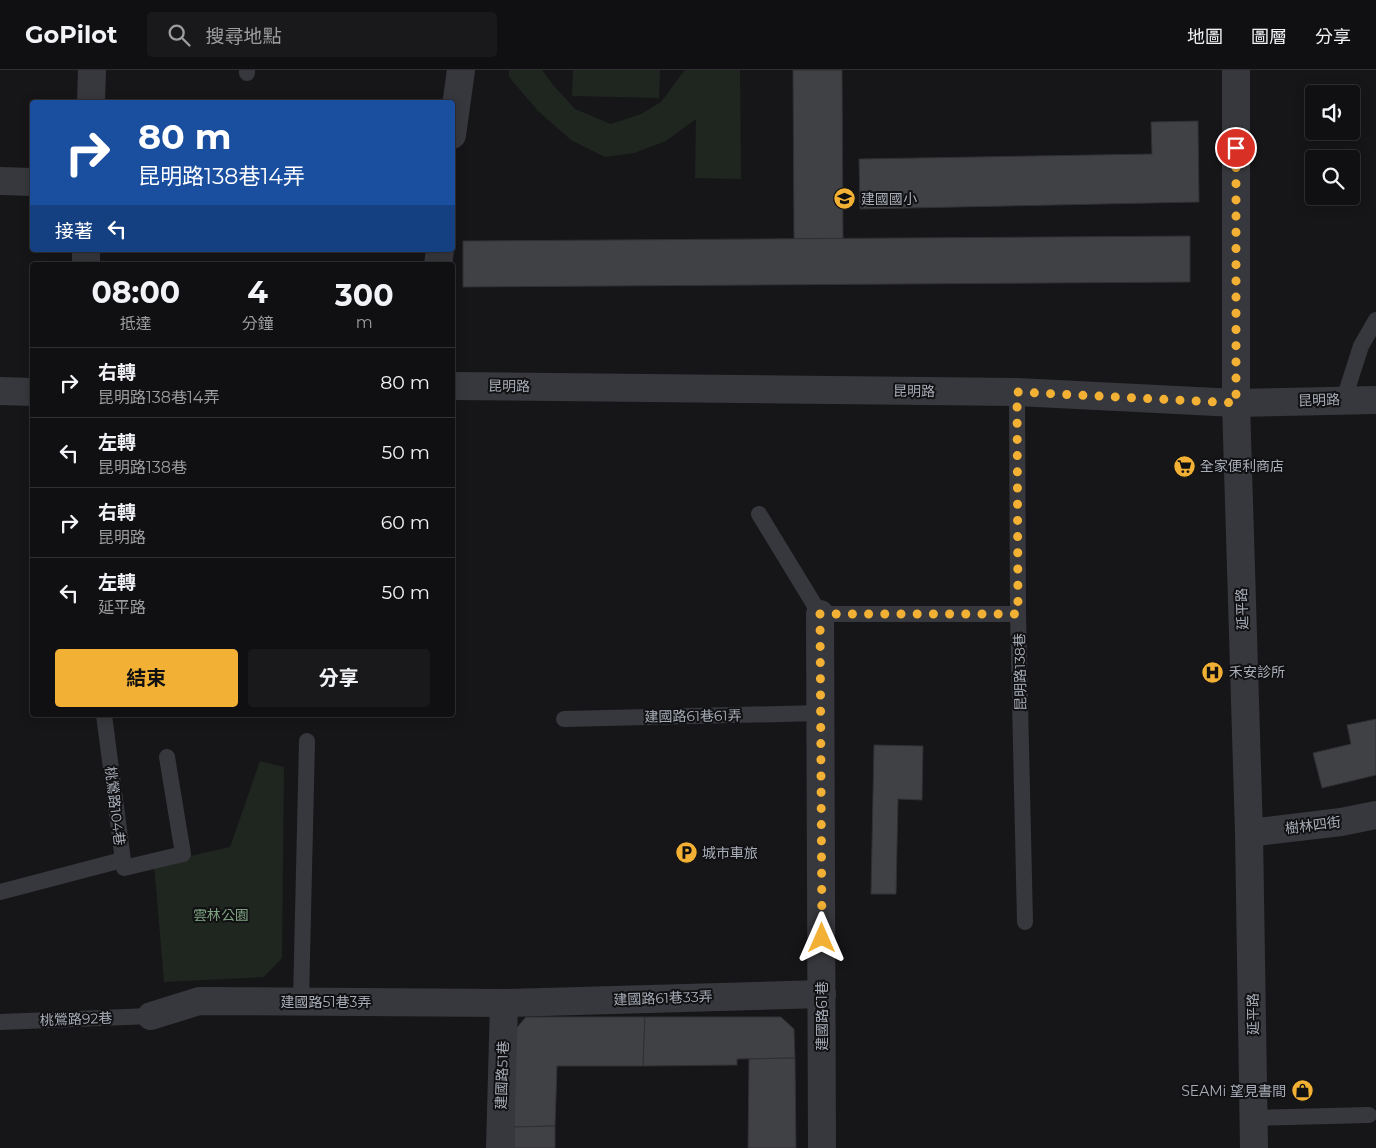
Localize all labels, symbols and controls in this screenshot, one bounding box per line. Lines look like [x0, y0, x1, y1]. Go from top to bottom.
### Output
search box [147, 12, 497, 57]
text: GoPilot [25, 20, 117, 49]
icon: search [165, 21, 193, 49]
text: 搜尋地點 [205, 25, 281, 48]
text: 地圖 [1187, 26, 1223, 48]
text: 圖層 [1251, 26, 1287, 48]
text: 分享 [1315, 26, 1351, 48]
map controls [1305, 85, 1360, 205]
button: sound [1305, 85, 1360, 140]
text: 80 m [138, 115, 232, 158]
icon: right [55, 120, 120, 185]
pin [1215, 127, 1257, 169]
icon: arrive [1222, 134, 1250, 162]
button: search [1305, 150, 1360, 205]
text: 昆明路138巷14弄 [138, 163, 305, 190]
school or university icon: 建國國小 [833, 187, 857, 211]
place label: 建國國小 [861, 190, 917, 208]
icon: left [103, 215, 131, 243]
text: 接著 [55, 220, 93, 243]
text: 08:00 [91, 274, 180, 311]
text: 4 [247, 274, 268, 311]
text: 300 [335, 277, 394, 314]
text: m [356, 313, 373, 332]
text: 抵達 [120, 314, 152, 333]
text: 分鐘 [242, 314, 274, 333]
text: 右轉 [98, 361, 136, 384]
icon: right [55, 369, 83, 397]
text: 80 m [380, 371, 430, 394]
street label: 昆明路 [488, 377, 530, 395]
street label: 昆明路 [893, 382, 935, 400]
text: 昆明路138巷14弄 [98, 388, 219, 407]
street label: 昆明路 [1298, 390, 1340, 410]
text: 左轉 [98, 431, 136, 454]
icon: left [55, 439, 83, 467]
text: 50 m [382, 441, 430, 464]
supermarket icon: 全家便利商店 [1172, 454, 1196, 478]
place label: 全家便利商店 [1200, 457, 1284, 475]
text: 昆明路138巷 [98, 458, 187, 477]
text: 右轉 [98, 501, 136, 524]
icon: right [55, 509, 83, 537]
text: 60 m [381, 511, 430, 534]
text: 昆明路 [98, 528, 146, 547]
text: 左轉 [98, 571, 136, 594]
icon: left [55, 579, 83, 607]
text: 50 m [382, 581, 430, 604]
street label: 延平路 [1232, 588, 1252, 630]
text: 延平路 [98, 598, 146, 617]
street label: 昆明路138巷 [1010, 633, 1030, 711]
button: 結束 [55, 649, 238, 707]
button: 分享 [248, 649, 430, 707]
hospital icon: 禾安診所 [1201, 660, 1225, 684]
place label: 禾安診所 [1229, 663, 1285, 681]
street label: 建國路61巷61弄 [644, 706, 742, 726]
street label: 桃鶯路104巷 [101, 765, 129, 847]
street label: 樹林四街 [1284, 813, 1342, 837]
parking icon: 城市車旅 [674, 841, 698, 865]
place label: 城市車旅 [702, 844, 758, 862]
park label: 雲林公園 [193, 906, 249, 924]
position arrow [795, 911, 847, 963]
street label: 建國路61巷 [813, 981, 831, 1051]
street label: 建國路61巷33弄 [613, 987, 713, 1009]
street label: 建國路51巷3弄 [281, 993, 371, 1011]
street label: 延平路 [1244, 993, 1262, 1035]
street label: 桃鶯路92巷 [39, 1009, 113, 1029]
street label: 建國路51巷 [492, 1040, 512, 1110]
shop icon: SEAMi 望見書間 [1290, 1079, 1314, 1103]
place label: SEAMi 望見書間 [1181, 1082, 1286, 1100]

